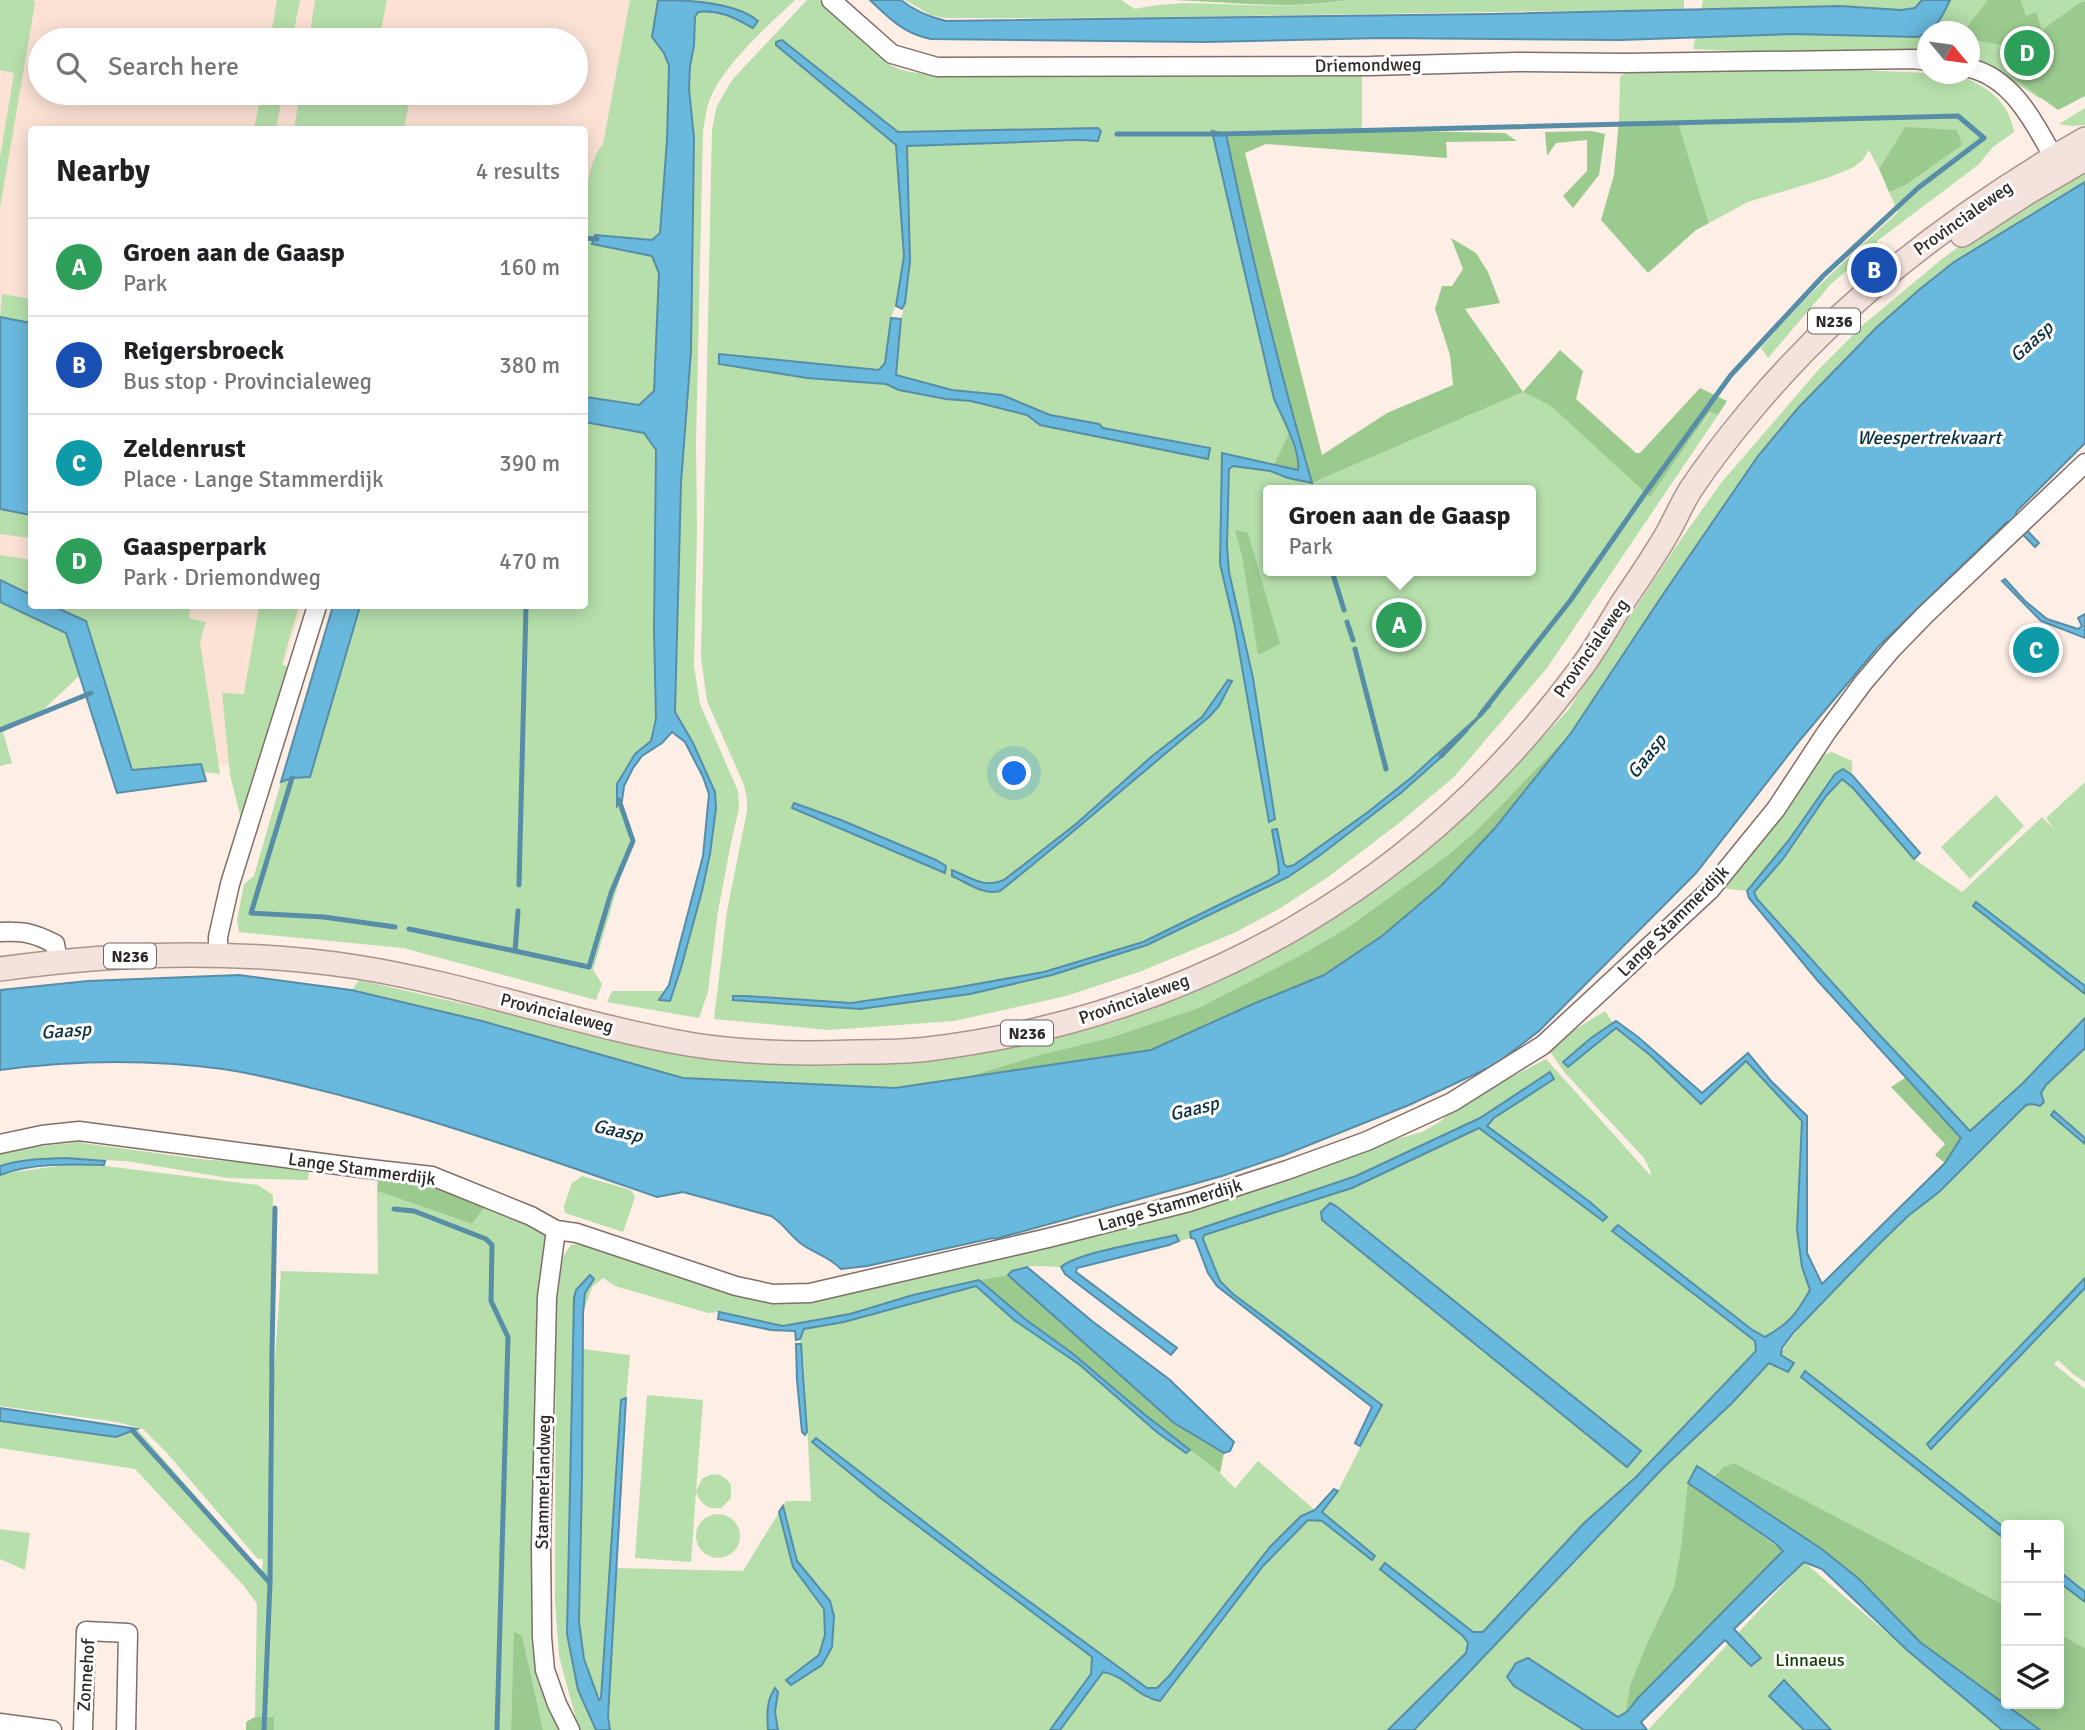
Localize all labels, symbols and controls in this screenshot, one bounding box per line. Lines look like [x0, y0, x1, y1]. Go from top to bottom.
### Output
north arrow [1917, 21, 1980, 84]
pin: D [2004, 27, 2050, 79]
search box [28, 28, 588, 105]
icon: search [52, 48, 90, 86]
text: Search here [108, 51, 239, 83]
street label: Driemondweg [1314, 53, 1422, 77]
text: Nearby [56, 153, 150, 190]
text: 4 results [476, 157, 560, 186]
street label: Provincialeweg [1909, 176, 2017, 260]
text: Groen aan de Gaasp [123, 237, 345, 269]
pin: B [1851, 244, 1897, 296]
text: A [72, 253, 86, 282]
text: 160 m [499, 253, 560, 282]
text: Park [123, 269, 167, 298]
road number: N236 [1808, 308, 1860, 334]
water label: Gaasp [2005, 316, 2059, 367]
text: Reigersbroeck [123, 335, 284, 367]
text: B [72, 351, 86, 380]
text: 380 m [499, 351, 560, 380]
text: Bus stop · Provincialeweg [123, 367, 372, 396]
water label: Weespertrekvaart [1857, 426, 2003, 450]
text: Zeldenrust [123, 433, 246, 465]
text: C [72, 449, 86, 478]
text: 390 m [499, 449, 560, 478]
text: Place · Lange Stammerdijk [123, 465, 384, 494]
popup [1263, 485, 1536, 576]
text: Groen aan de Gaasp [1289, 500, 1510, 532]
text: Gaasperpark [123, 531, 267, 563]
text: Park [1289, 532, 1333, 561]
text: D [71, 547, 87, 576]
text: 470 m [499, 547, 560, 576]
text: Park · Driemondweg [123, 563, 321, 592]
street label: Provincialeweg [1549, 594, 1633, 702]
pin: A [1376, 599, 1422, 651]
pin: C [2013, 624, 2059, 676]
water label: Gaasp [1622, 729, 1672, 784]
your location [997, 756, 1031, 790]
street label: Lange Stammerdijk [1613, 861, 1733, 981]
road number: N236 [104, 944, 156, 968]
street label: Provincialeweg [1076, 969, 1192, 1029]
street label: Provincialeweg [498, 988, 616, 1038]
water label: Gaasp [40, 1017, 93, 1045]
road number: N236 [1001, 1021, 1053, 1046]
water label: Gaasp [1167, 1091, 1222, 1127]
water label: Gaasp [591, 1114, 646, 1148]
street label: Lange Stammerdijk [287, 1148, 437, 1190]
street label: Lange Stammerdijk [1096, 1174, 1244, 1236]
street label: Stammerlandweg [531, 1414, 555, 1550]
map controls [2001, 1520, 2064, 1709]
button: + [2001, 1520, 2064, 1583]
button: − [2001, 1583, 2064, 1646]
street label: Zonnehof [72, 1637, 100, 1712]
button: layers [2001, 1646, 2064, 1709]
park label: Linnaeus [1775, 1649, 1845, 1671]

